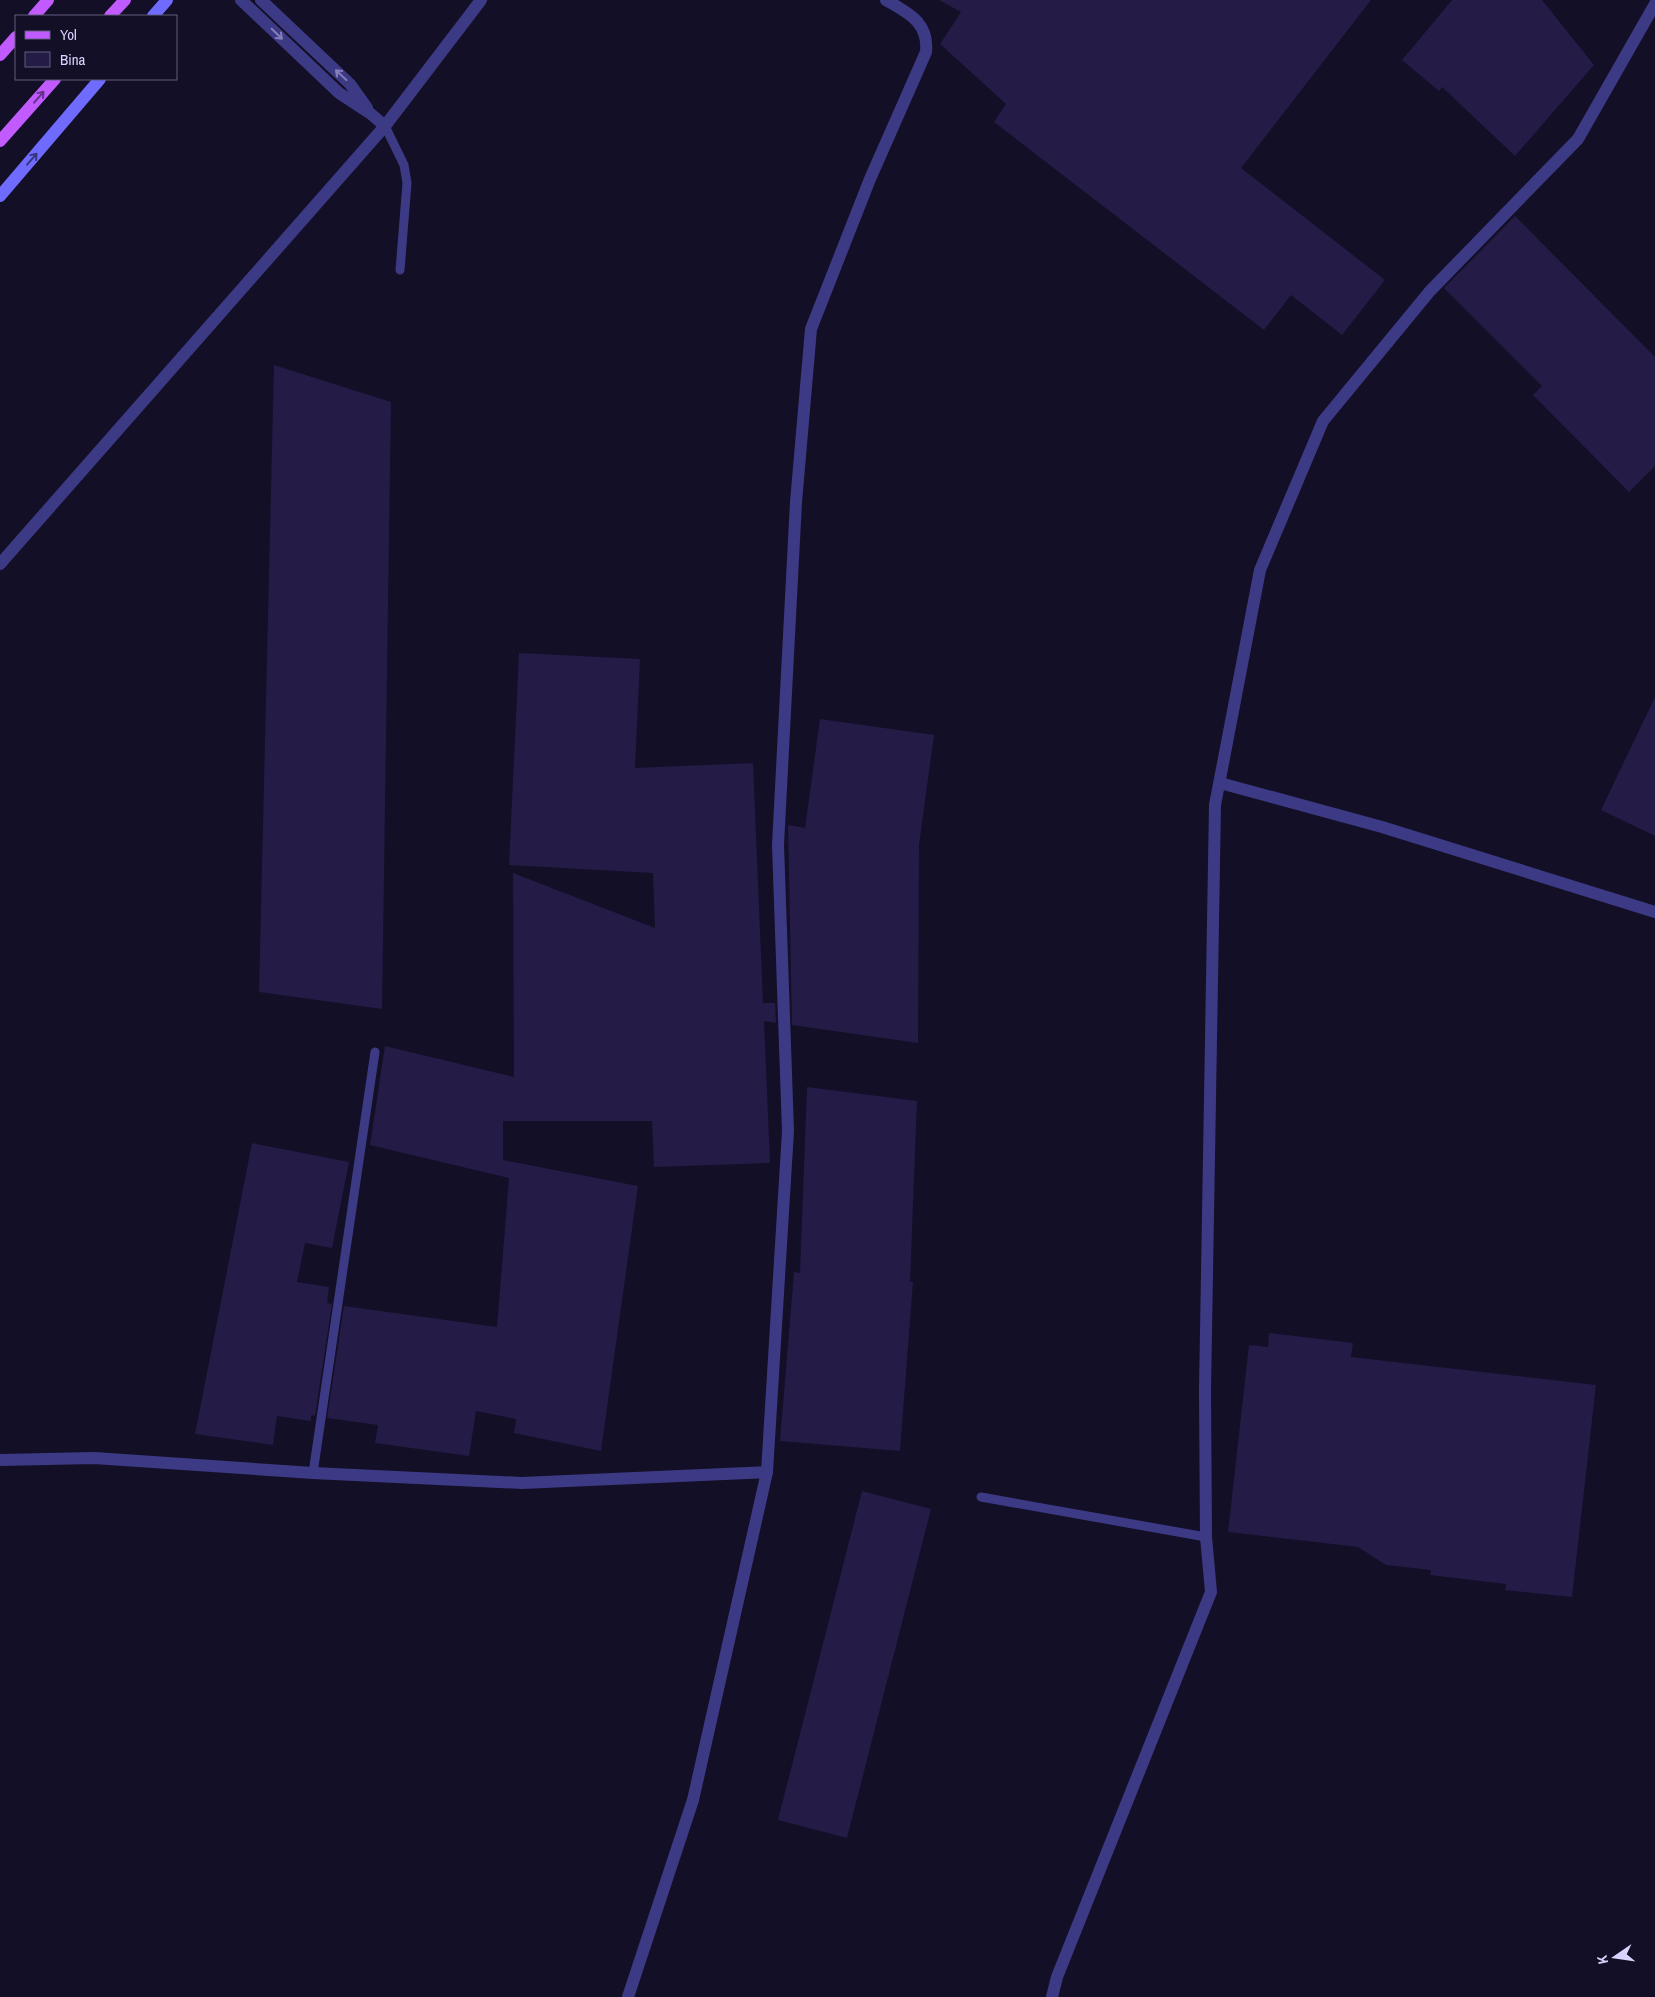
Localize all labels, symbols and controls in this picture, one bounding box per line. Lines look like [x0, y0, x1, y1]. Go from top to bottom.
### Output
legend [15, 15, 178, 80]
text: Yol [60, 24, 77, 45]
one-way arrow [270, 28, 283, 40]
text: Bina [60, 49, 85, 70]
one-way arrow [335, 69, 348, 81]
one-way arrow [33, 91, 44, 104]
one-way arrow [26, 152, 37, 165]
north arrow [1590, 1932, 1640, 1982]
text: K [1592, 1953, 1612, 1966]

